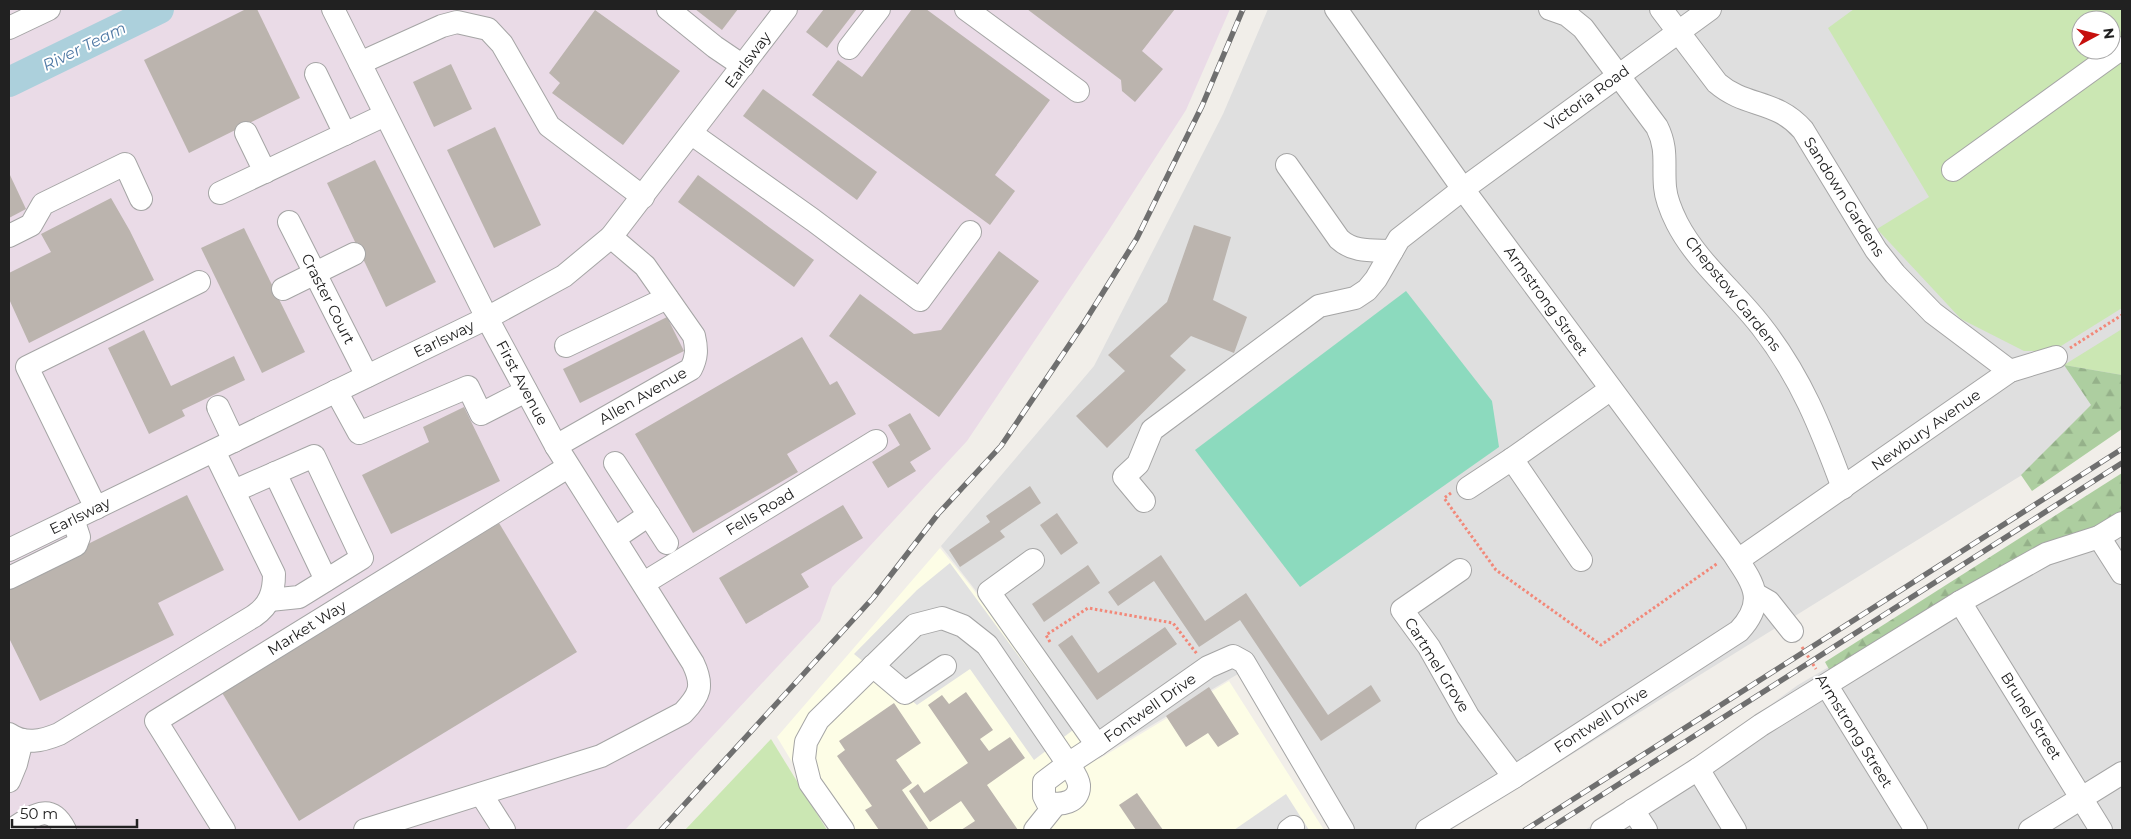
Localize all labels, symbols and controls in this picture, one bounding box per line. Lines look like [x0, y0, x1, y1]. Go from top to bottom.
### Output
north arrow [2071, 10, 2121, 60]
water label: River Team [39, 18, 129, 75]
street label: Earlsway [720, 27, 775, 92]
text: N [2099, 27, 2119, 40]
street label: Victoria Road [1541, 61, 1633, 135]
street label: Sandown Gardens [1800, 133, 1889, 260]
street label: Chepstow Gardens [1681, 232, 1786, 355]
street label: Armstrong Street [1500, 242, 1593, 359]
street label: Craster Court [297, 250, 359, 347]
street label: Earlsway [410, 315, 478, 361]
street label: First Avenue [492, 337, 553, 428]
street label: Allen Avenue [595, 363, 690, 428]
street label: Newbury Avenue [1867, 385, 1984, 474]
street label: Fells Road [722, 484, 798, 540]
street label: Earlsway [46, 492, 114, 538]
street label: Market Way [264, 595, 350, 659]
street label: Cartmel Grove [1401, 614, 1474, 716]
street label: Brunel Street [1997, 668, 2066, 763]
street label: Fontwell Drive [1100, 669, 1199, 746]
street label: Armstrong Street [1812, 670, 1897, 791]
street label: Fontwell Drive [1550, 682, 1651, 757]
scale bar [12, 796, 138, 828]
text: 50 m [20, 804, 58, 823]

